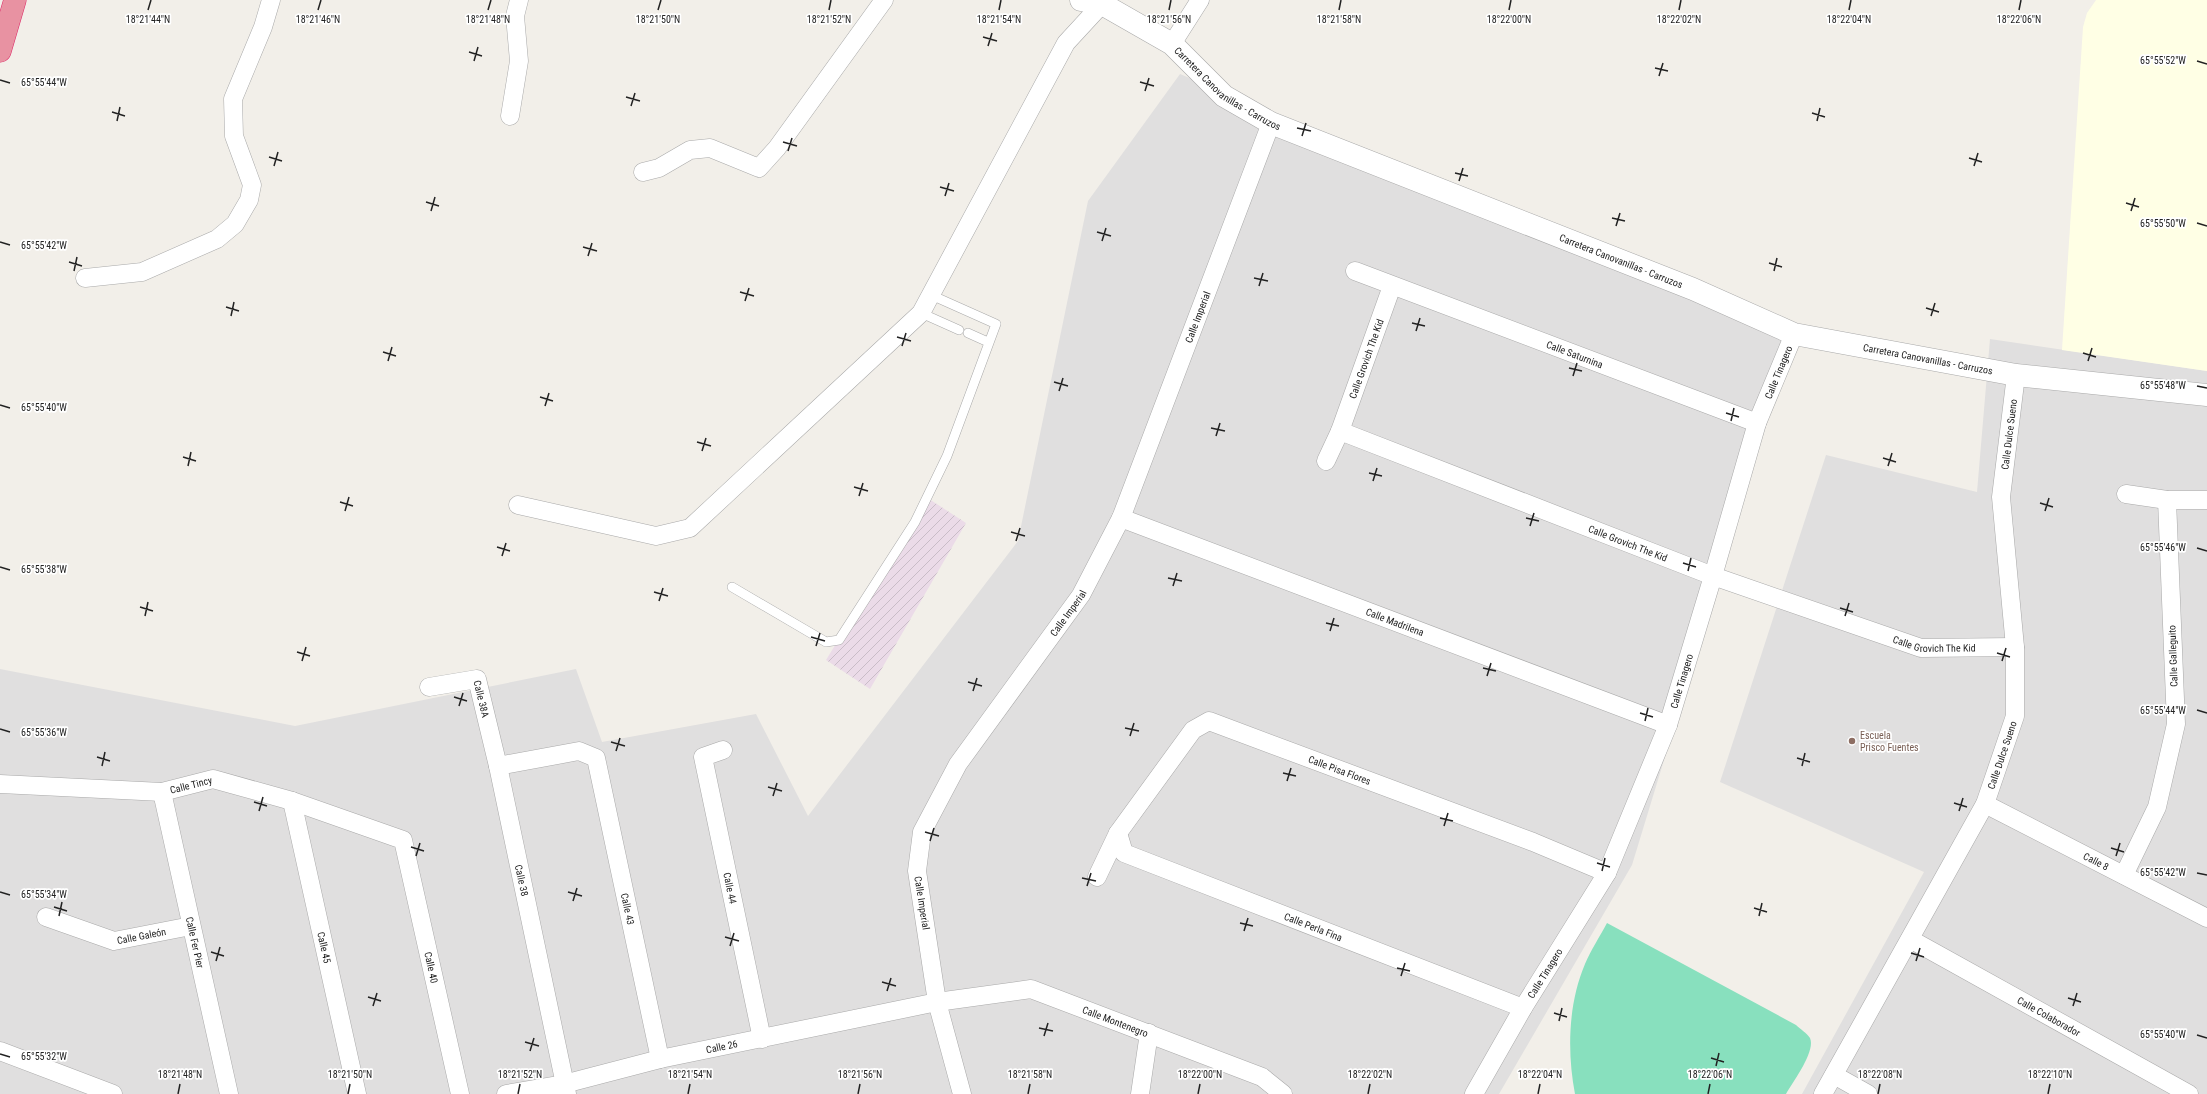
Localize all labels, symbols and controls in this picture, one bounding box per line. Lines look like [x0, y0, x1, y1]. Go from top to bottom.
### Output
text: 18°21'44"N [126, 14, 170, 25]
text: 18°21'46"N [296, 14, 340, 25]
text: 18°21'48"N [466, 14, 510, 25]
text: 18°21'50"N [636, 14, 680, 25]
text: 18°21'52"N [807, 14, 851, 25]
text: 18°21'54"N [977, 14, 1021, 25]
text: 18°21'56"N [1147, 14, 1191, 25]
text: 18°21'58"N [1317, 14, 1361, 25]
text: 18°22'00"N [1487, 14, 1531, 25]
text: 18°22'02"N [1657, 14, 1701, 25]
text: 18°22'04"N [1827, 14, 1871, 25]
text: 18°22'06"N [1997, 14, 2041, 25]
street label: Carretera Canovanillas - Carruzos [1173, 45, 1283, 132]
text: 65°55'52"W [2140, 55, 2186, 66]
text: 65°55'44"W [21, 77, 67, 88]
text: 65°55'50"W [2140, 218, 2186, 229]
street label: Carretera Canovanillas - Carruzos [1558, 232, 1685, 290]
text: 65°55'42"W [21, 240, 67, 251]
street label: Calle Imperial [1183, 290, 1212, 344]
street label: Calle Grovich The Kid [1347, 317, 1385, 400]
street label: Calle Saturnina [1545, 338, 1605, 370]
street label: Carretera Canovanillas - Carruzos [1862, 341, 1994, 376]
street label: Calle Tinagero [1762, 344, 1794, 400]
text: 65°55'48"W [2140, 380, 2186, 391]
street label: Calle Dulce Sueno [1999, 398, 2019, 470]
text: 65°55'40"W [21, 402, 67, 413]
street label: Calle Grovich The Kid [1587, 523, 1669, 563]
text: 65°55'46"W [2140, 542, 2186, 553]
text: 65°55'38"W [21, 564, 67, 575]
street label: Calle Imperial [1048, 588, 1088, 638]
street label: Calle Madrilena [1364, 606, 1426, 638]
street label: Calle Galleguito [2166, 625, 2180, 687]
street label: Calle Grovich The Kid [1892, 633, 1976, 654]
street label: Calle Tinagero [1668, 652, 1695, 710]
street label: Calle 38A [472, 679, 492, 719]
text: 65°55'44"W [2140, 705, 2186, 716]
street label: Calle Dulce Sueno [1985, 720, 2018, 790]
text: 65°55'36"W [21, 727, 67, 738]
place label: Escuela Prisco Fuentes [1860, 730, 1919, 753]
marker: Escuela Prisco Fuentes [1847, 736, 1857, 746]
street label: Calle Pisa Flores [1307, 753, 1373, 787]
street label: Calle Tincy [169, 774, 213, 795]
street label: Calle 8 [2082, 850, 2111, 872]
street label: Calle 38 [513, 864, 531, 897]
text: 65°55'42"W [2140, 867, 2186, 878]
street label: Calle 44 [722, 871, 739, 905]
street label: Calle Imperial [912, 875, 932, 931]
text: 65°55'34"W [21, 889, 67, 900]
street label: Calle 43 [619, 892, 637, 926]
street label: Calle Perla Fina [1283, 910, 1344, 943]
street label: Calle Fer Pier [184, 916, 206, 969]
street label: Calle Galeón [116, 925, 167, 946]
street label: Calle 45 [316, 931, 333, 964]
street label: Calle Tinagero [1525, 946, 1564, 1000]
street label: Calle 40 [423, 951, 440, 984]
street label: Calle Colaborador [2015, 994, 2082, 1038]
street label: Calle Montenegro [1081, 1004, 1150, 1039]
text: 65°55'40"W [2140, 1029, 2186, 1040]
street label: Calle 26 [705, 1038, 738, 1055]
text: 65°55'32"W [21, 1051, 67, 1062]
text: 18°21'48"N [158, 1069, 202, 1080]
text: 18°21'50"N [328, 1069, 372, 1080]
text: 18°21'52"N [498, 1069, 542, 1080]
text: 18°21'54"N [668, 1069, 712, 1080]
text: 18°21'56"N [838, 1069, 882, 1080]
text: 18°21'58"N [1008, 1069, 1052, 1080]
text: 18°22'00"N [1178, 1069, 1222, 1080]
text: 18°22'02"N [1348, 1069, 1392, 1080]
text: 18°22'04"N [1518, 1069, 1562, 1080]
text: 18°22'06"N [1688, 1069, 1732, 1080]
text: 18°22'08"N [1858, 1069, 1902, 1080]
text: 18°22'10"N [2028, 1069, 2072, 1080]

